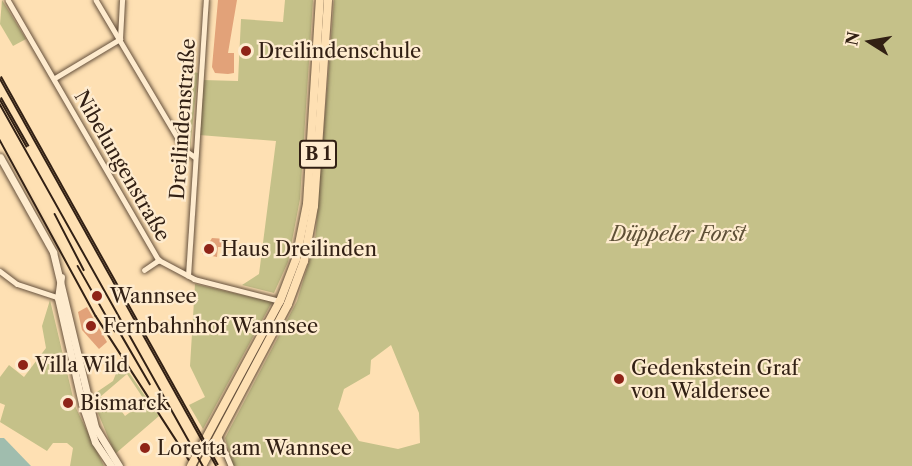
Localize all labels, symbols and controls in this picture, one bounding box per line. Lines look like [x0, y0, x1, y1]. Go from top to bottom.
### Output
north arrow [840, 12, 900, 72]
text: N [841, 30, 863, 47]
street label: Dreilindenstraße [165, 37, 201, 201]
place label: Dreilindenschule [258, 39, 421, 63]
marker: Dreilindenschule [239, 44, 253, 58]
street label: Nibelungenstraße [69, 86, 175, 246]
road number: B 1 [298, 139, 338, 169]
park label: Düppeler Forst [610, 222, 746, 246]
place label: Haus Dreilinden [221, 237, 377, 261]
marker: Haus Dreilinden [202, 242, 216, 256]
place label: Wannsee [110, 284, 197, 308]
marker: Wannsee [88, 287, 106, 305]
place label: Fernbahnhof Wannsee [103, 314, 319, 338]
marker: Fernbahnhof Wannsee [84, 319, 98, 333]
place label: Villa Wild [35, 353, 129, 377]
place label: Gedenkstein Graf von Waldersee [631, 356, 799, 403]
marker: Villa Wild [16, 358, 30, 372]
marker: Gedenkstein Graf von Waldersee [612, 372, 626, 386]
place label: Bismarck [80, 391, 168, 415]
marker: Bismarck [61, 396, 75, 410]
place label: Loretta am Wannsee [157, 436, 353, 460]
marker: Loretta am Wannsee [138, 441, 152, 455]

